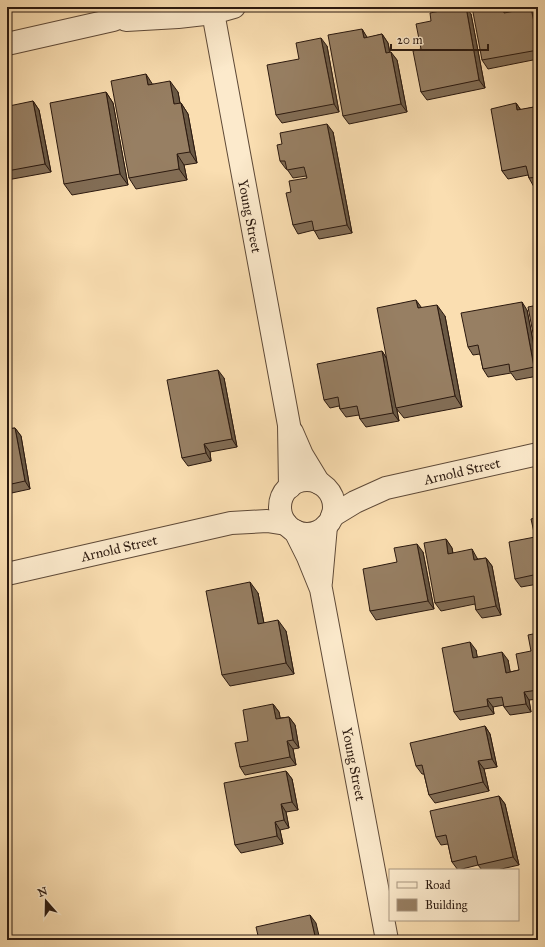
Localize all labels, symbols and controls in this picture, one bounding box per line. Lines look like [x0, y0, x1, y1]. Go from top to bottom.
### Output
scale bar [391, 26, 488, 52]
text: 20 m [397, 33, 423, 47]
street label: Young Street [234, 178, 265, 254]
street label: Arnold Street [421, 454, 502, 489]
street label: Arnold Street [78, 531, 159, 566]
street label: Young Street [338, 726, 369, 802]
legend [389, 869, 519, 921]
text: Road [425, 878, 451, 892]
north arrow [26, 881, 66, 921]
text: N [36, 884, 50, 900]
text: Building [425, 898, 468, 913]

